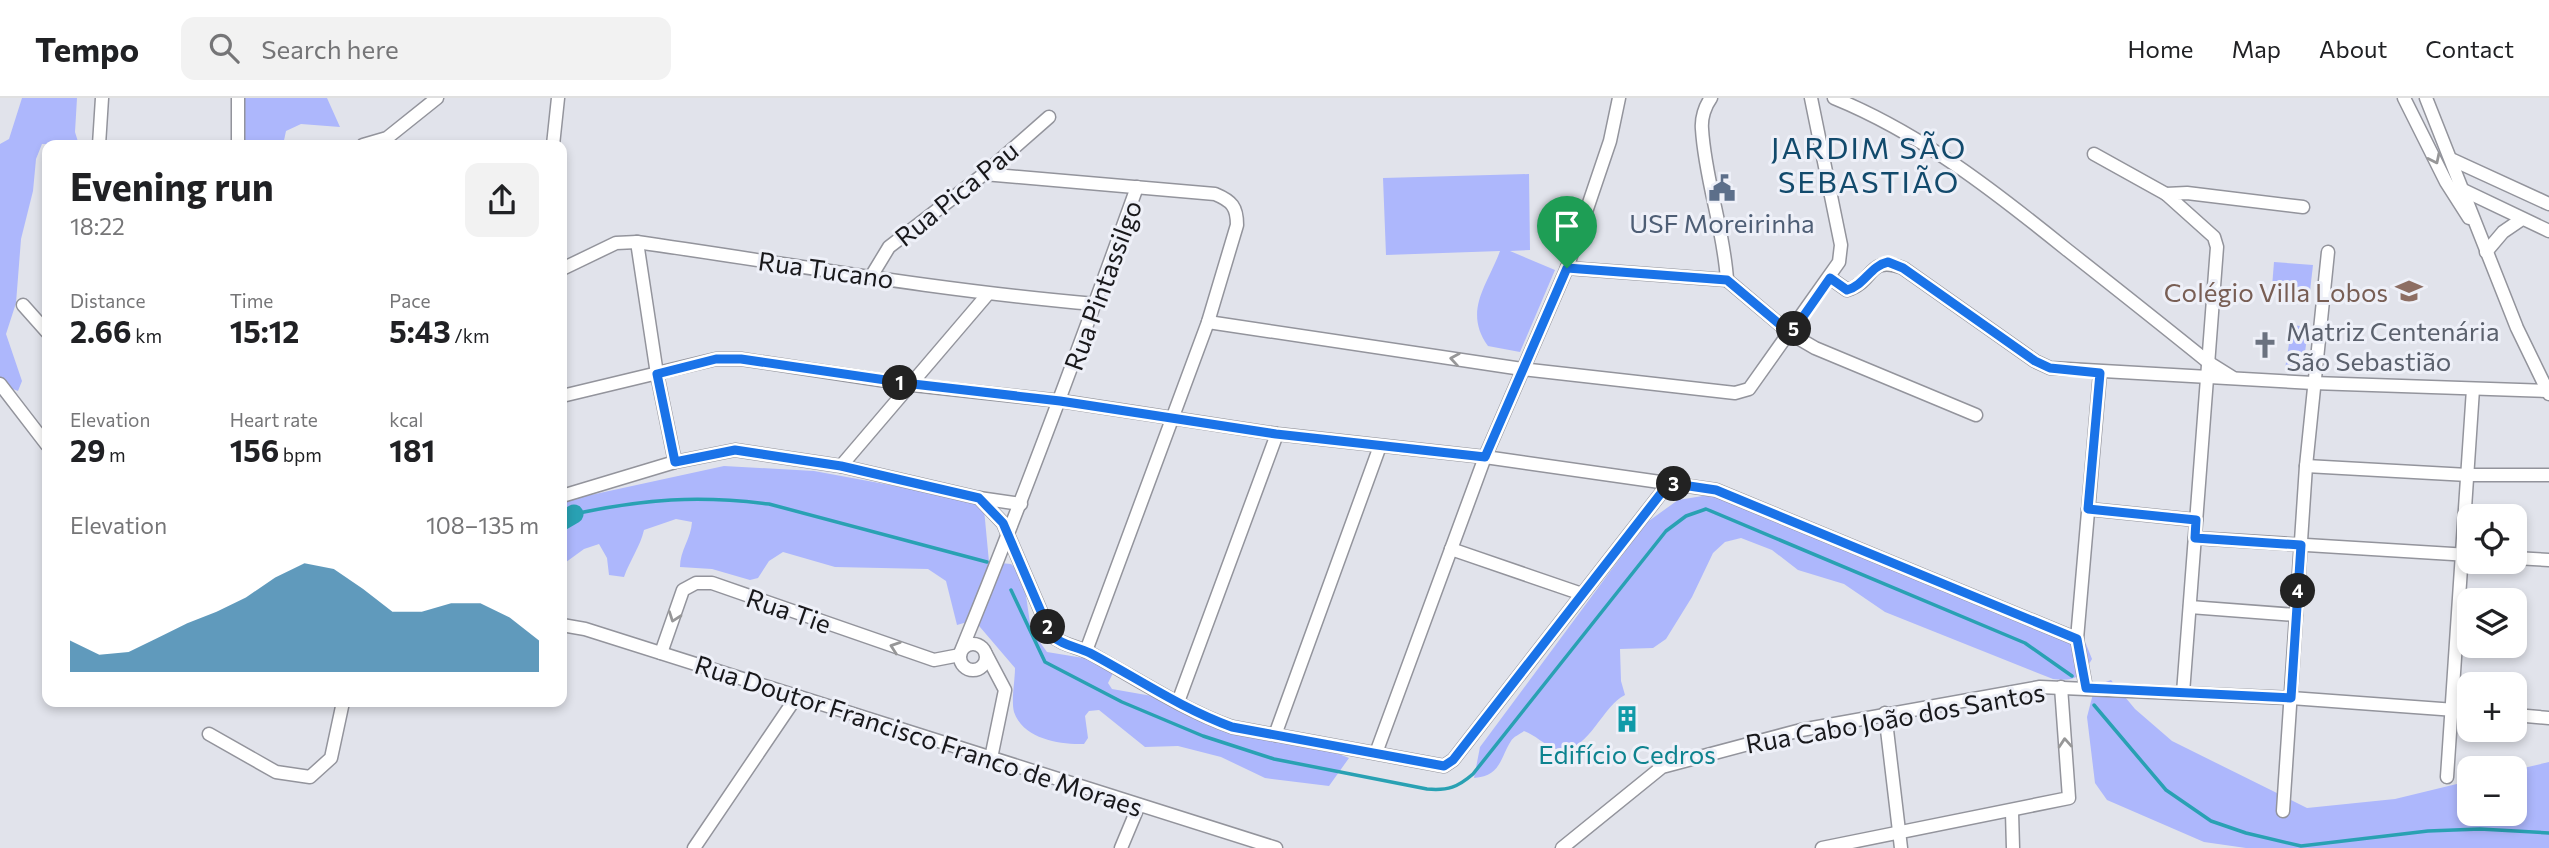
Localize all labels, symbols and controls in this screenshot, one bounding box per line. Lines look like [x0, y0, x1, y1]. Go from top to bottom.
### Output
search box [181, 17, 671, 80]
text: Tempo [35, 28, 139, 69]
icon: search [205, 29, 243, 67]
text: Search here [261, 33, 399, 64]
text: Home [2128, 34, 2194, 63]
text: Map [2232, 34, 2281, 63]
text: About [2319, 34, 2387, 63]
text: Contact [2425, 34, 2514, 63]
district label: JARDIM SÃO SEBASTIÃO [1771, 128, 1967, 199]
street label: Rua Pica Pau [888, 134, 1024, 252]
one-way arrow [2427, 152, 2441, 164]
text: Evening run [70, 162, 274, 209]
button: share [465, 163, 539, 237]
public building icon: USF Moreirinha [1707, 173, 1737, 203]
street label: Rua Pintassilgo [1057, 196, 1147, 374]
pin [1537, 196, 1597, 268]
icon: arrive [1548, 207, 1586, 245]
place label: USF Moreirinha [1629, 207, 1815, 238]
text: 18:22 [70, 212, 125, 240]
street label: Rua Tucano [756, 244, 896, 294]
place label: Colégio Villa Lobos [2164, 276, 2388, 307]
school or university icon: Colégio Villa Lobos [2394, 276, 2424, 306]
text: Distance [70, 289, 146, 312]
text: Time [230, 289, 273, 312]
text: Pace [389, 289, 431, 312]
text: 2.66 [70, 312, 132, 349]
text: 15:12 [230, 312, 299, 349]
text: 5:43 [389, 312, 451, 349]
pin: 5 [1776, 312, 1812, 346]
place label: Matriz Centenária São Sebastião [2286, 315, 2500, 376]
text: 5 [1788, 317, 1799, 340]
text: km [132, 324, 162, 347]
text: /km [451, 324, 490, 347]
church icon: Matriz Centenária São Sebastião [2250, 330, 2280, 360]
one-way arrow [1449, 352, 1461, 367]
pin: 1 [883, 366, 918, 400]
text: 1 [895, 371, 904, 394]
text: Elevation [70, 408, 150, 431]
text: Heart rate [230, 408, 318, 431]
text: kcal [389, 408, 423, 431]
text: 29 [70, 431, 105, 468]
text: 156 [230, 431, 279, 468]
text: 181 [389, 431, 435, 468]
text: m [105, 443, 126, 466]
text: bpm [279, 443, 322, 466]
pin: 3 [1656, 466, 1692, 502]
text: 3 [1668, 472, 1679, 495]
map controls [2457, 504, 2527, 826]
button: locate [2457, 504, 2527, 574]
text: Elevation [70, 511, 167, 539]
text: 108–135 m [426, 511, 539, 539]
pin: 4 [2280, 574, 2316, 608]
text: 4 [2292, 579, 2303, 602]
street label: Rua Tie [743, 581, 835, 639]
button: layers [2457, 588, 2527, 658]
one-way arrow [668, 610, 682, 622]
pin: 2 [1030, 610, 1066, 644]
text: 2 [1042, 615, 1053, 638]
one-way arrow [889, 641, 901, 655]
street label: Rua Doutor Francisco Franco de Moraes [691, 648, 1147, 822]
button: + [2457, 672, 2527, 742]
street label: Rua Cabo João dos Santos [1743, 675, 2047, 759]
building icon: Edifício Cedros [1612, 704, 1642, 734]
one-way arrow [2058, 737, 2073, 748]
place label: Edifício Cedros [1538, 738, 1716, 769]
button: − [2457, 756, 2527, 826]

